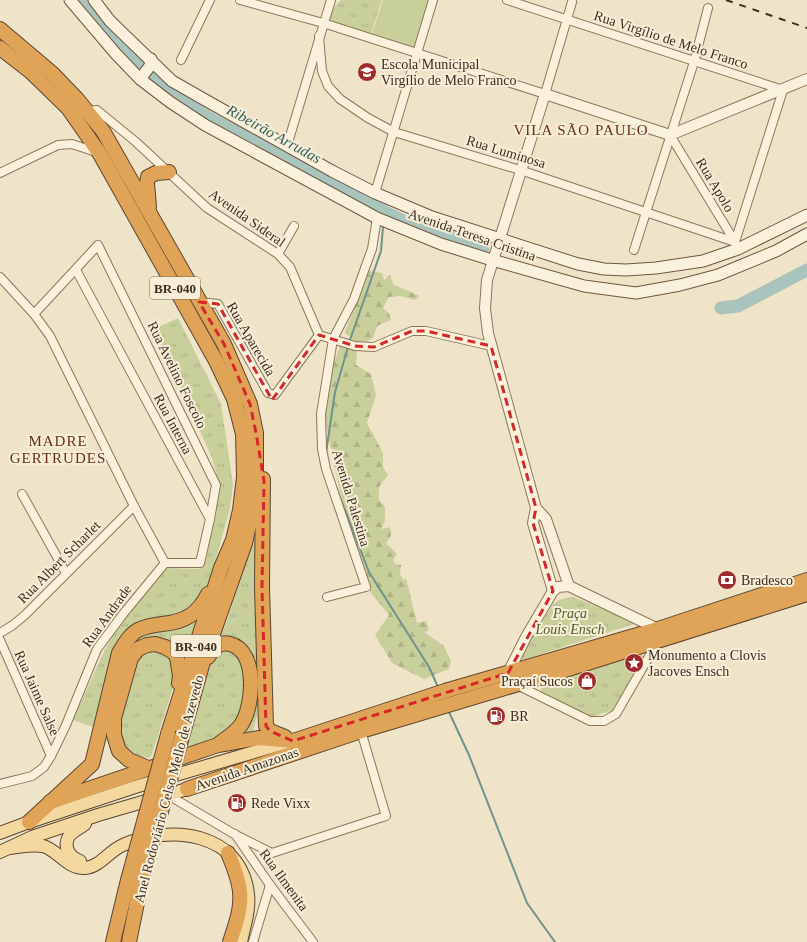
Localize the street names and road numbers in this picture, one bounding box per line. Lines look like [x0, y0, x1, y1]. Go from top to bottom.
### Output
street label: Rua Virgílio de Melo Franco [592, 8, 750, 72]
street label: Rua Luminosa [465, 133, 548, 171]
street label: Rua Apolo [693, 155, 737, 215]
street label: Avenida Sideral [206, 186, 288, 250]
street label: Avenida Teresa Cristina [406, 206, 538, 264]
road number: BR-040 [150, 277, 200, 299]
street label: Rua Aparecida [224, 299, 279, 379]
street label: Rua Avelino Foscolo [145, 319, 209, 431]
street label: Rua Interna [151, 391, 195, 457]
street label: Avenida Palestina [329, 448, 373, 549]
street label: Rua Albert Scharlet [15, 518, 103, 606]
street label: Rua Andrade [79, 582, 135, 650]
road number: BR-040 [171, 635, 221, 657]
street label: Rua Jaime Salse [11, 648, 63, 738]
street label: Anel Rodoviário Celso Mello de Azevedo [131, 673, 207, 905]
street label: Avenida Amazonas [193, 744, 301, 794]
street label: Rua Ilmenita [257, 846, 312, 914]

